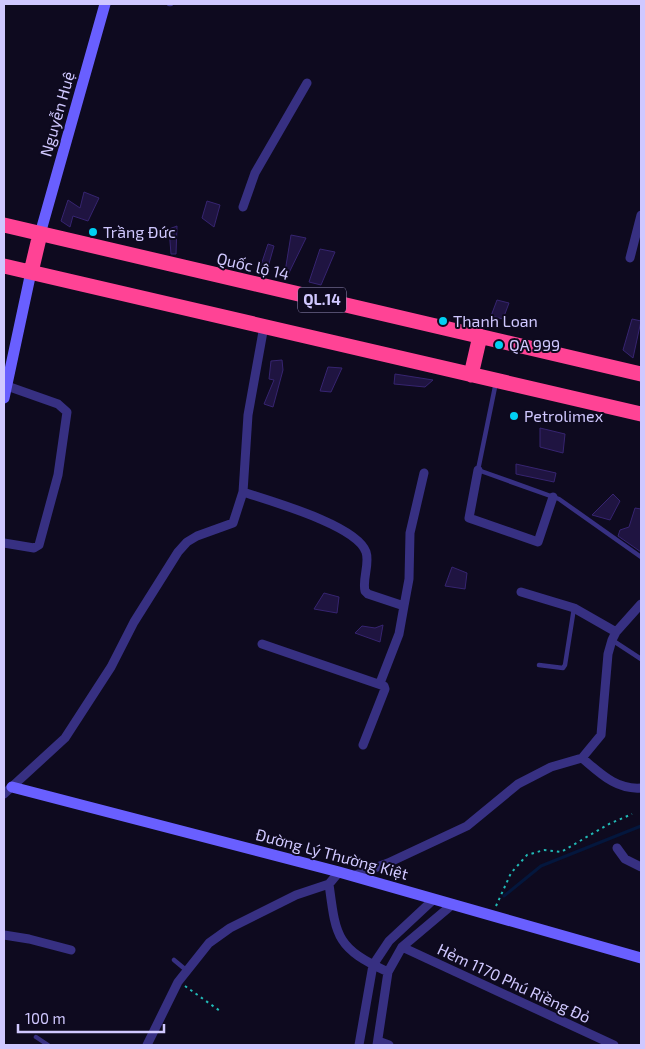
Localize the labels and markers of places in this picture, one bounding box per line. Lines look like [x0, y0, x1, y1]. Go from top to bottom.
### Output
place label: Trầng Đức [103, 222, 176, 241]
marker: Trầng Đức [87, 226, 99, 238]
place label: Thanh Loan [453, 311, 538, 330]
marker: Thanh Loan [437, 315, 449, 327]
place label: QA 999 [509, 335, 560, 355]
marker: QA 999 [493, 339, 505, 351]
place label: Petrolimex [524, 406, 604, 425]
marker: Petrolimex [508, 410, 520, 422]

